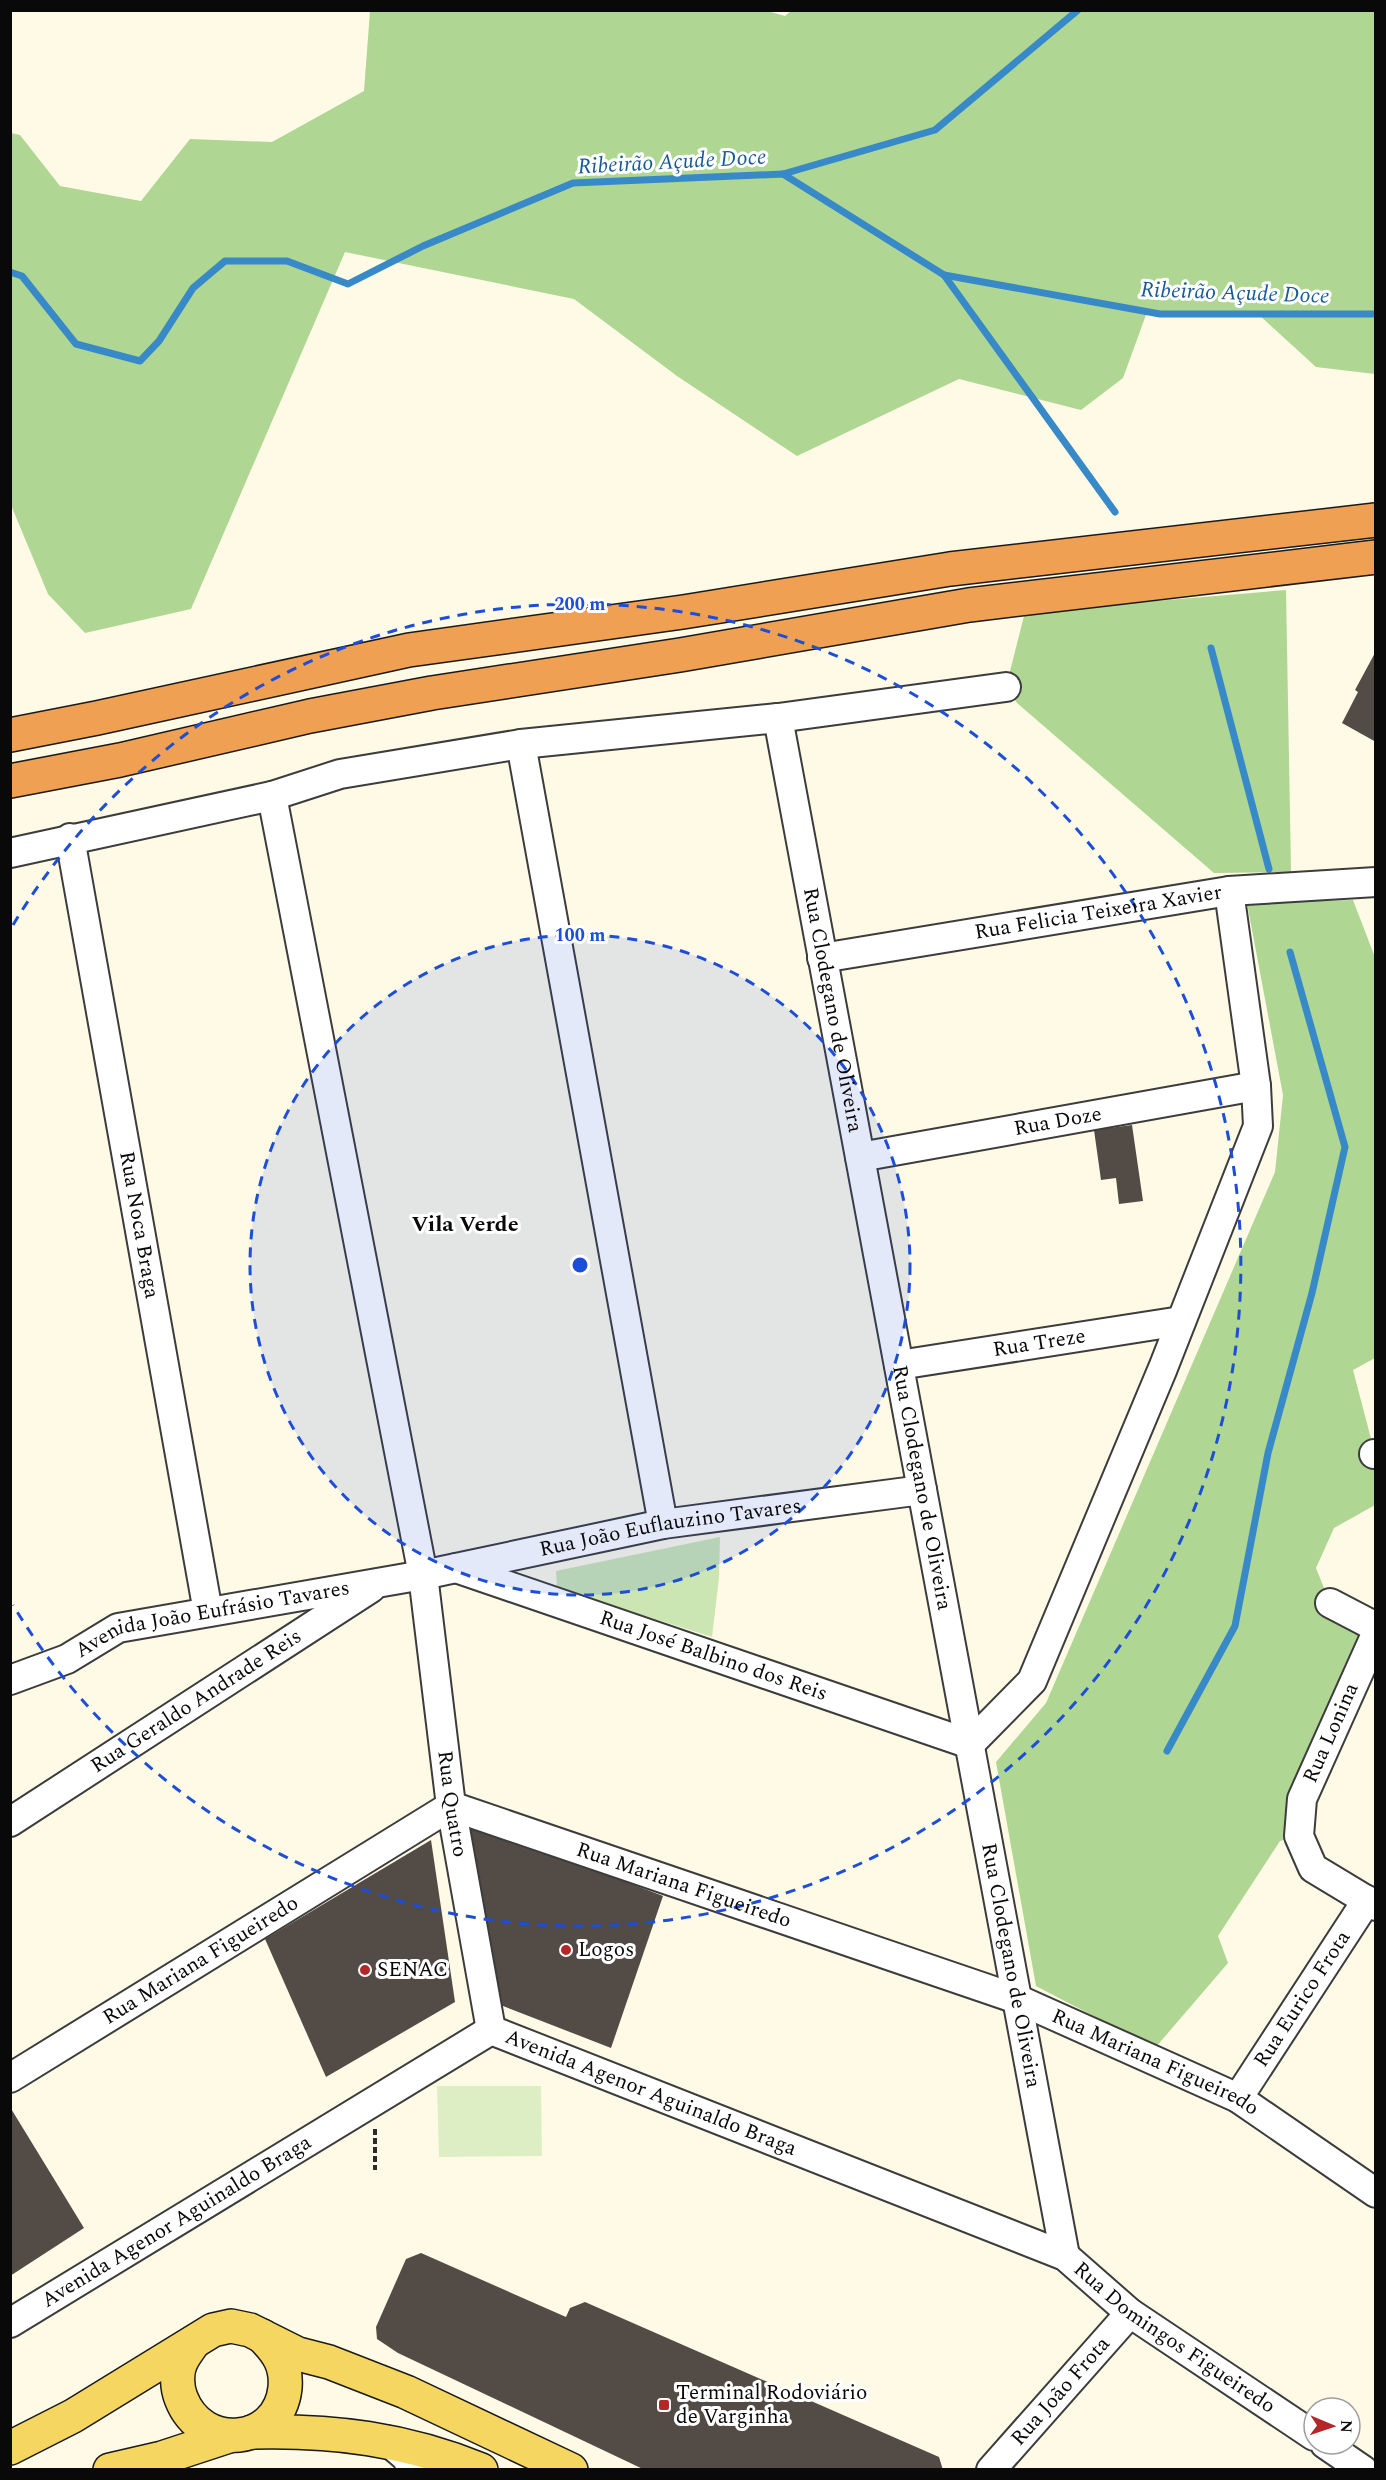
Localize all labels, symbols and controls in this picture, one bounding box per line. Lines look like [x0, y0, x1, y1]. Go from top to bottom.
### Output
water label: Ribeirão Açude Doce [577, 141, 767, 183]
water label: Ribeirão Açude Doce [1140, 273, 1330, 313]
text: 200 m [554, 591, 606, 618]
street label: Rua Felicia Teixeira Xavier [972, 876, 1224, 949]
street label: Rua Clodegano de Oliveira [794, 885, 871, 1136]
text: 100 m [554, 922, 606, 949]
street label: Rua Doze [1011, 1098, 1104, 1145]
street label: Rua Noca Braga [110, 1149, 168, 1302]
district label: Vila Verde [411, 1208, 519, 1241]
centre of rings [570, 1255, 590, 1275]
street label: Rua Treze [991, 1320, 1088, 1366]
street label: Rua Clodegano de Oliveira [883, 1362, 960, 1614]
street label: Rua João Euflauzino Tavares [536, 1490, 803, 1566]
street label: Avenida João Eufrásio Tavares [69, 1572, 352, 1666]
street label: Rua José Balbino dos Reis [595, 1602, 832, 1710]
street label: Rua Geraldo Andrade Reis [84, 1621, 308, 1782]
street label: Rua Lonina [1295, 1677, 1368, 1788]
street label: Rua Quatro [428, 1749, 476, 1860]
street label: Rua Mariana Figueiredo [572, 1834, 796, 1937]
street label: Rua Clodegano de Oliveira [972, 1840, 1049, 2091]
street label: Rua Mariana Figueiredo [96, 1888, 305, 2033]
street label: Rua Eurico Frota [1246, 1924, 1359, 2074]
place label: Logos [578, 1934, 634, 1966]
marker: Logos [559, 1943, 573, 1957]
place label: SENAC [377, 1954, 448, 1986]
marker: SENAC [358, 1963, 372, 1977]
street label: Rua Mariana Figueiredo [1046, 2000, 1266, 2124]
street label: Avenida Agenor Aguinaldo Braga [500, 2021, 802, 2165]
street label: Avenida Agenor Aguinaldo Braga [35, 2127, 318, 2316]
street label: Rua Domingos Figueiredo [1066, 2254, 1282, 2422]
street label: Rua João Frota [1003, 2329, 1118, 2453]
place label: Terminal Rodoviário de Varginha [676, 2377, 867, 2433]
north arrow [1302, 2396, 1362, 2456]
marker: Terminal Rodoviário de Varginha [657, 2398, 671, 2412]
text: N [1334, 2420, 1358, 2433]

